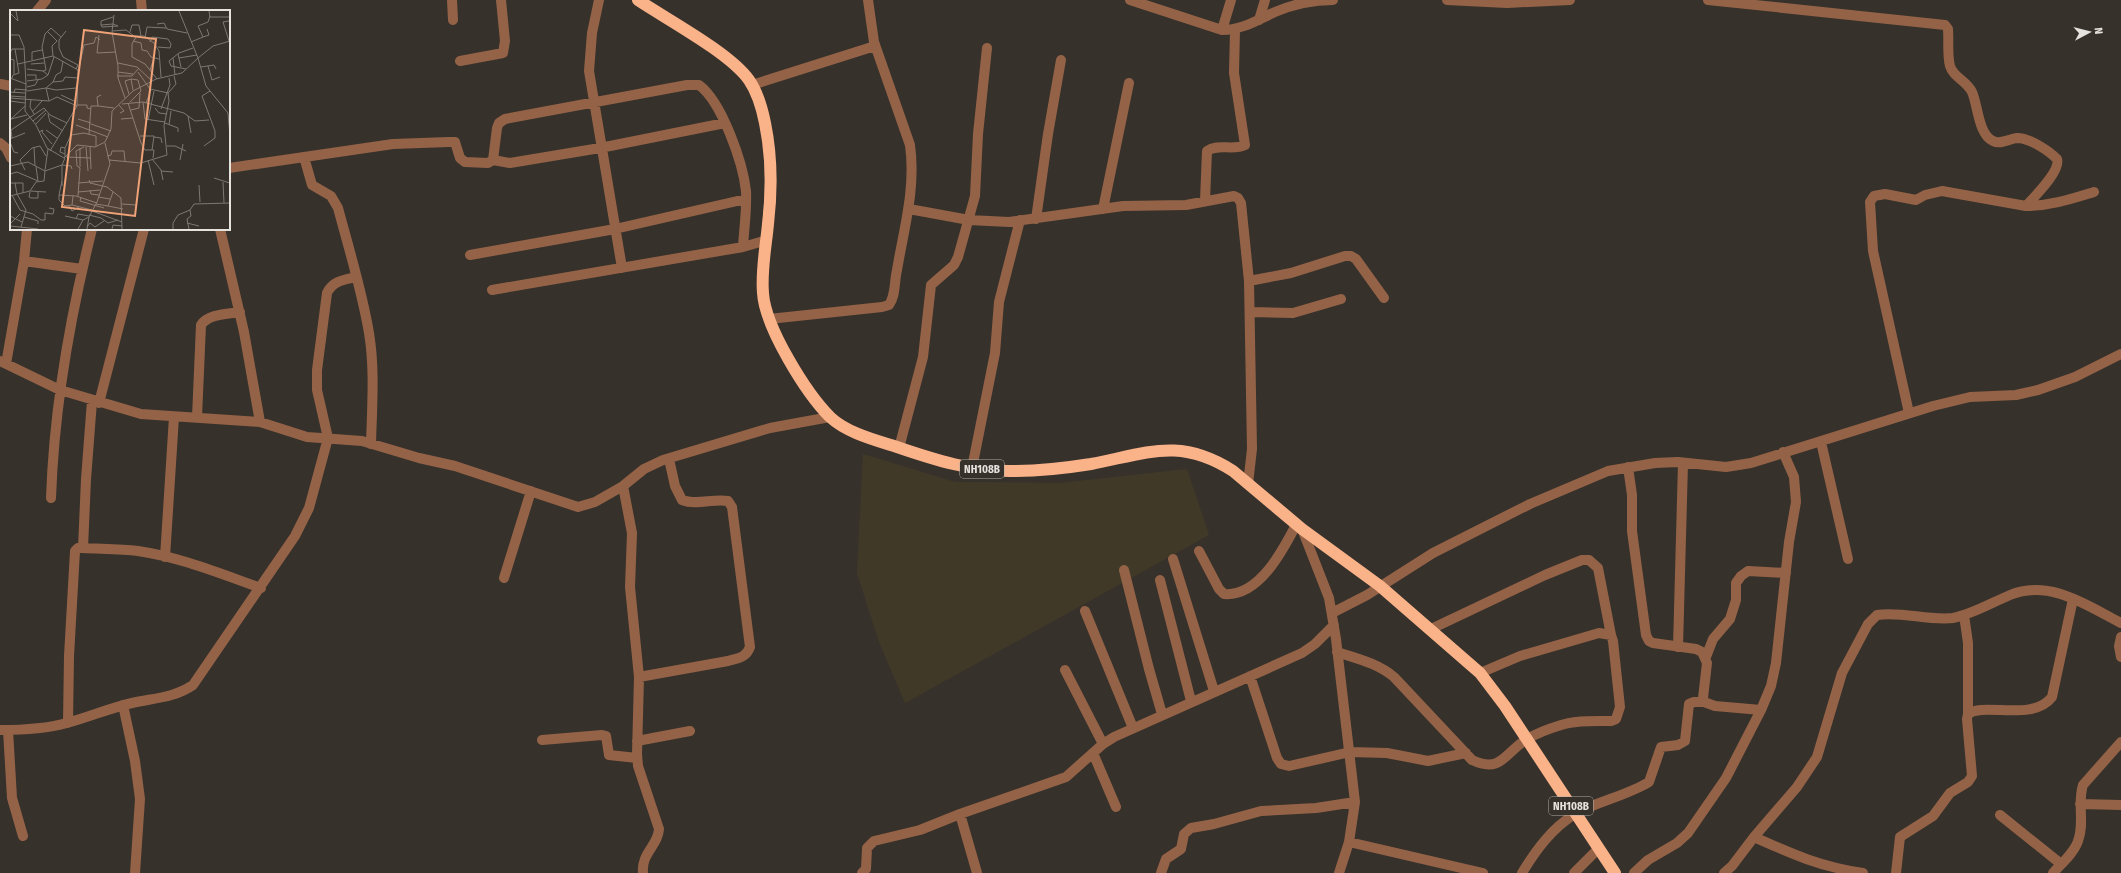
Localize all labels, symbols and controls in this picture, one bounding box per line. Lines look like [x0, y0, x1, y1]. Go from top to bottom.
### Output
inset map [10, 10, 230, 230]
north arrow [2069, 12, 2109, 52]
text: N [2092, 27, 2105, 35]
road number: NH108B [960, 460, 1004, 478]
road number: NH108B [1549, 797, 1593, 815]

